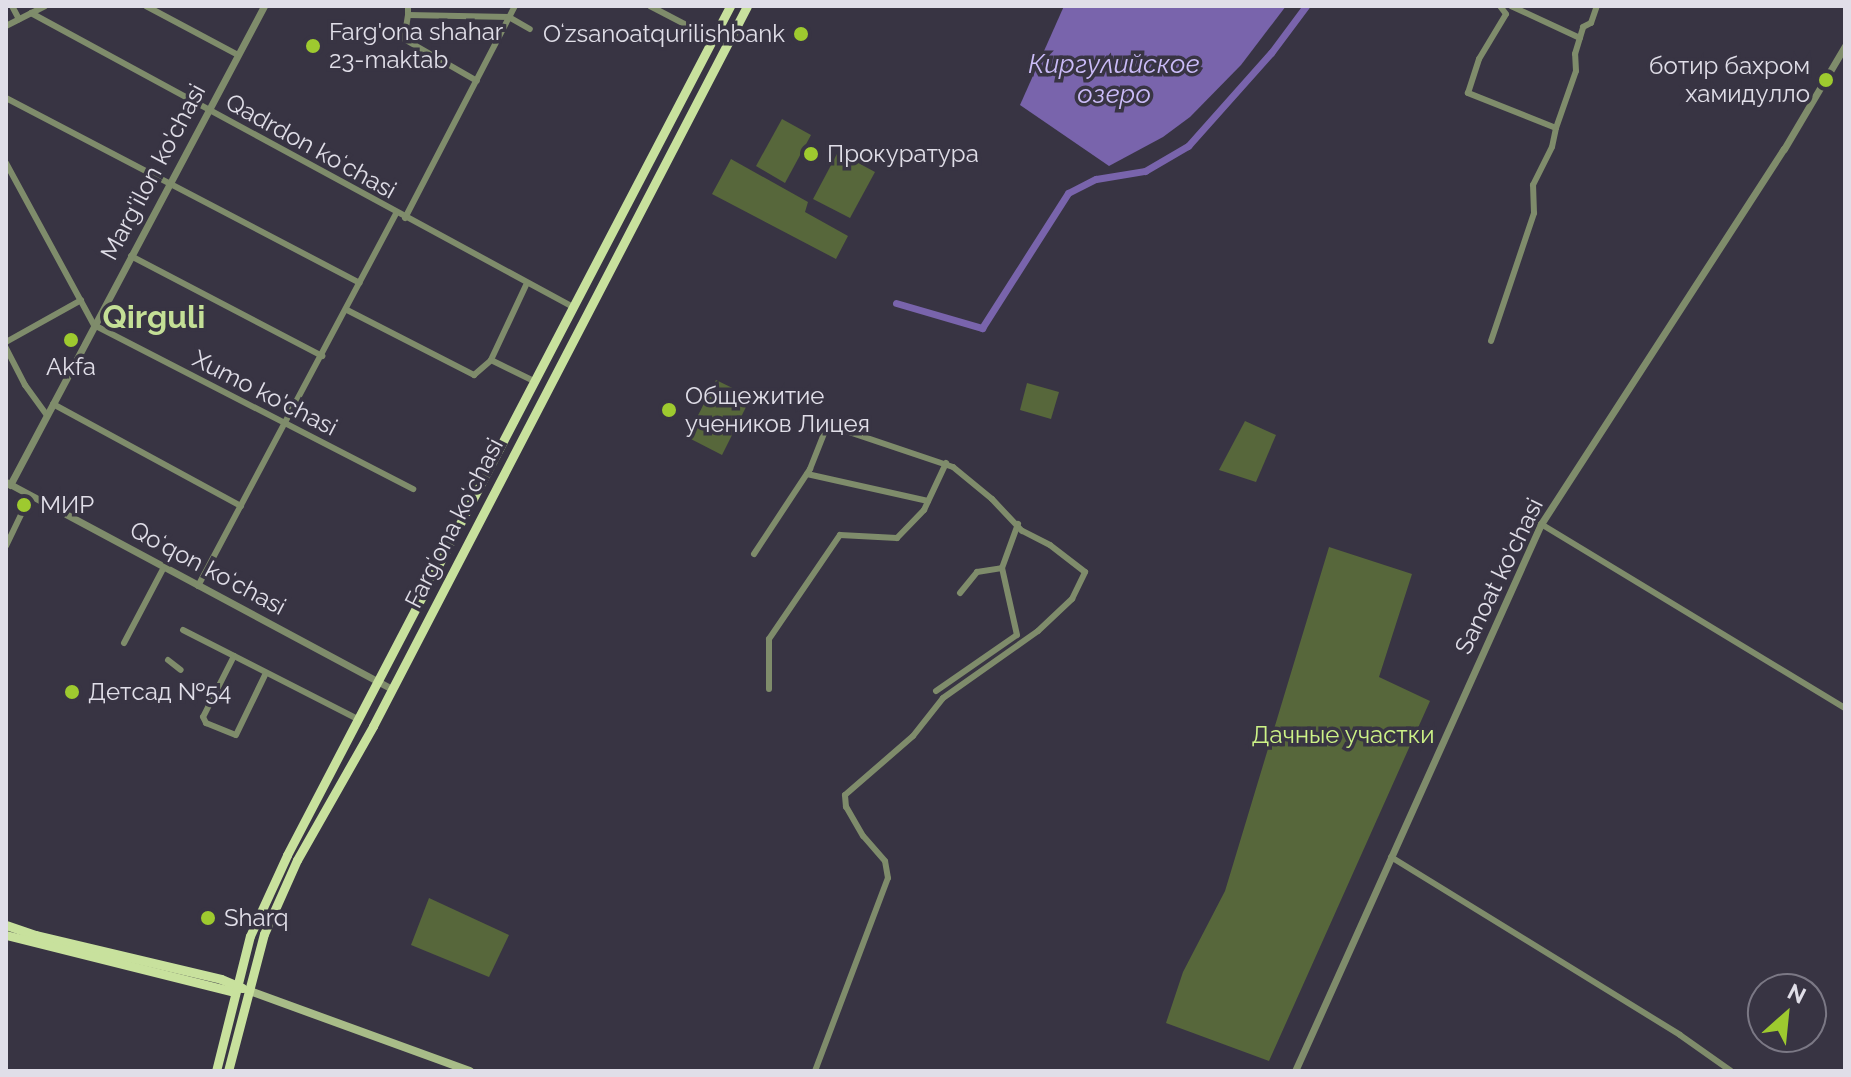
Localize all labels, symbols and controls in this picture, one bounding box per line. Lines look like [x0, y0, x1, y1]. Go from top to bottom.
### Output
place label: Farg'ona shahar 23-maktab [329, 18, 503, 74]
place label: Oʻzsanoatqurilishbank [543, 20, 785, 48]
marker: Oʻzsanoatqurilishbank [792, 25, 810, 43]
marker: Farg'ona shahar 23-maktab [304, 37, 322, 55]
water label: Киргулийское озеро [1028, 49, 1200, 110]
place label: ботир бахром хамидулло [1649, 52, 1810, 108]
marker: ботир бахром хамидулло [1817, 71, 1835, 89]
street label: Marg'ilon ko'chasi [94, 79, 212, 265]
street label: Qadrdon koʻchasi [221, 87, 401, 205]
place label: Прокуратура [827, 140, 979, 168]
marker: Прокуратура [802, 145, 820, 163]
district label: Qirguli [103, 298, 205, 336]
marker: Akfa [62, 331, 80, 349]
street label: Xumo ko'chasi [188, 344, 342, 442]
place label: Akfa [46, 353, 96, 381]
place label: Общежитие учеников Лицея [685, 382, 870, 438]
marker: Общежитие учеников Лицея [660, 401, 678, 419]
street label: Fargʻona koʻchasi [399, 433, 509, 613]
place label: МИР [40, 491, 94, 519]
street label: Sanoat ko'chasi [1449, 493, 1549, 659]
marker: МИР [15, 496, 33, 514]
street label: Qoʻqon koʻchasi [125, 515, 291, 621]
place label: Детсад №54 [88, 678, 231, 706]
marker: Детсад №54 [63, 683, 81, 701]
park label: Дачные участки [1251, 721, 1435, 749]
place label: Sharq [224, 904, 289, 932]
marker: Sharq [199, 909, 217, 927]
north arrow [1747, 973, 1827, 1053]
text: N [1784, 978, 1810, 1009]

